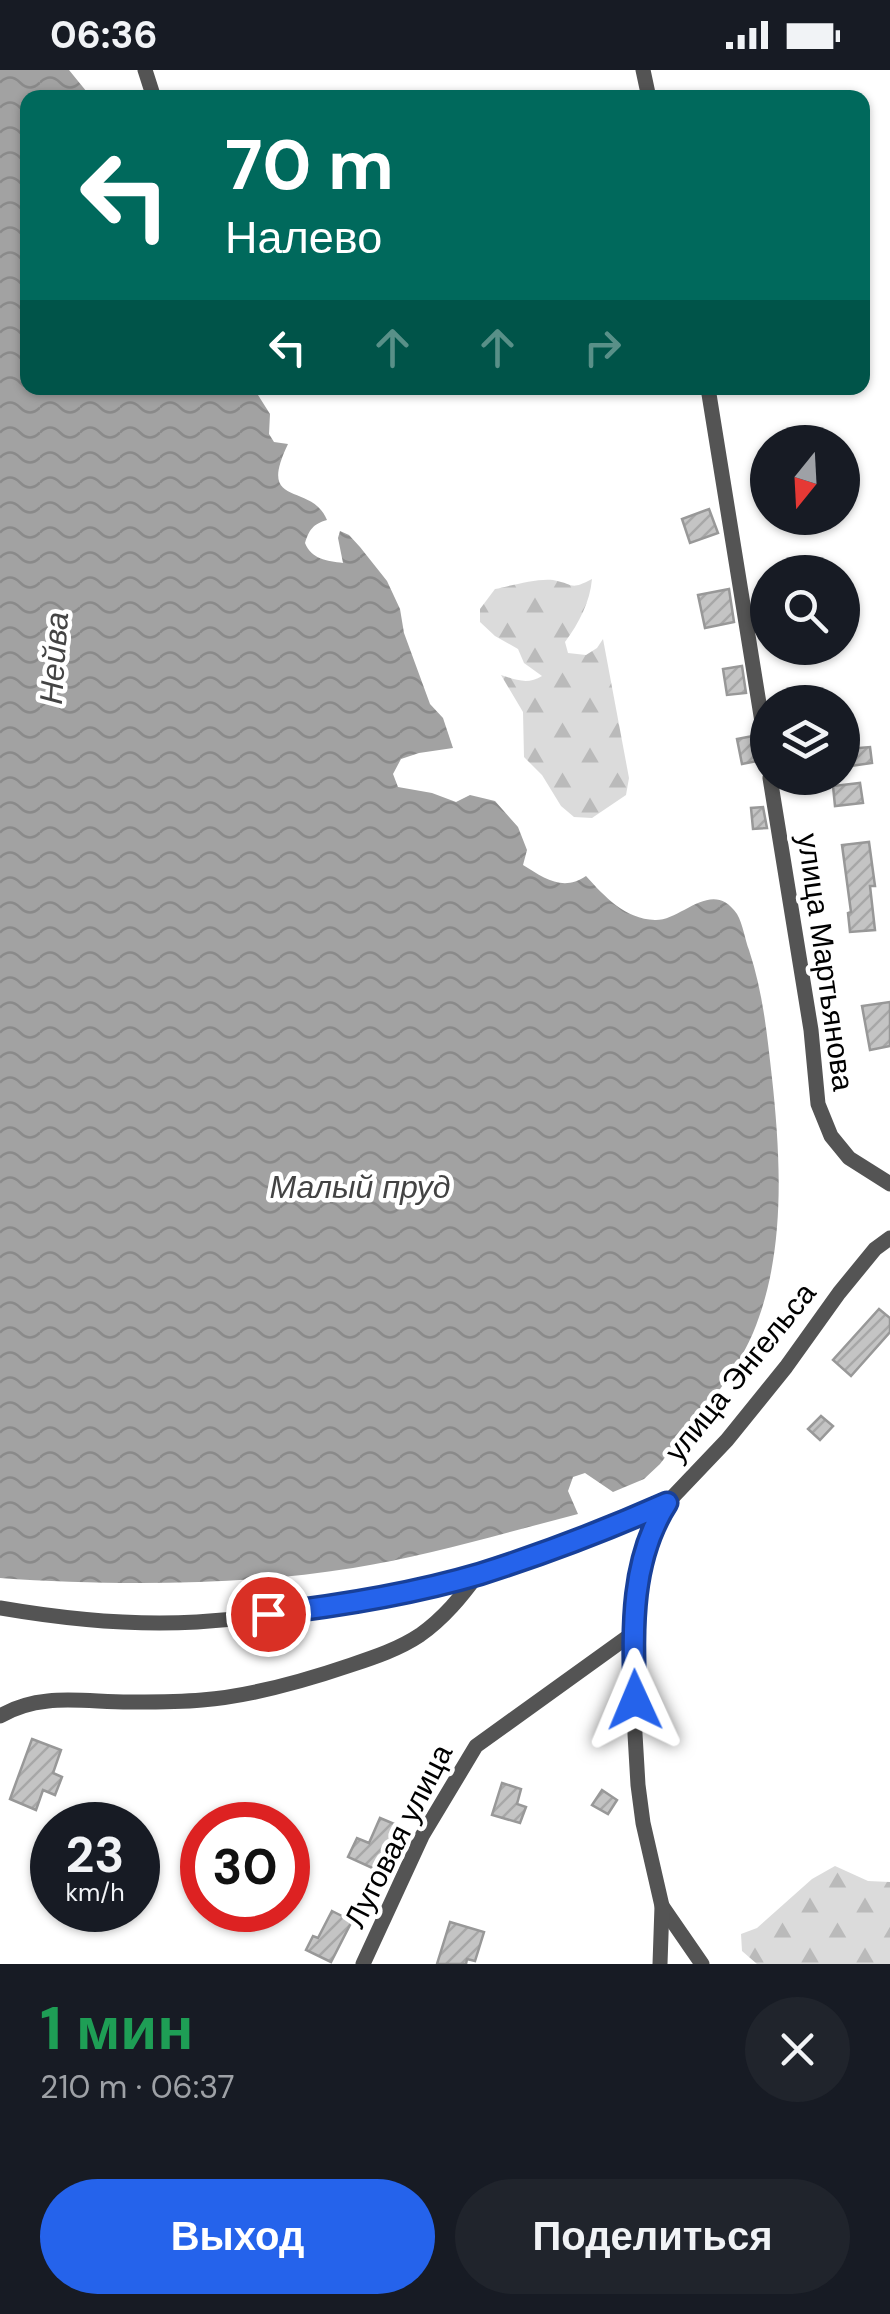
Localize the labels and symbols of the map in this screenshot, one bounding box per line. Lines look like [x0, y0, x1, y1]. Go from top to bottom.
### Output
north arrow [750, 425, 860, 535]
water label: Нейва [30, 610, 78, 706]
street label: улица Мартьянова [789, 831, 863, 1094]
water label: Малый пруд [270, 1166, 450, 1208]
street label: улица Энгельса [656, 1274, 824, 1470]
pin [226, 1572, 311, 1657]
position arrow [583, 1648, 687, 1752]
street label: Луговая улица [335, 1737, 461, 1934]
speed limit sign: 30 [180, 1802, 310, 1932]

